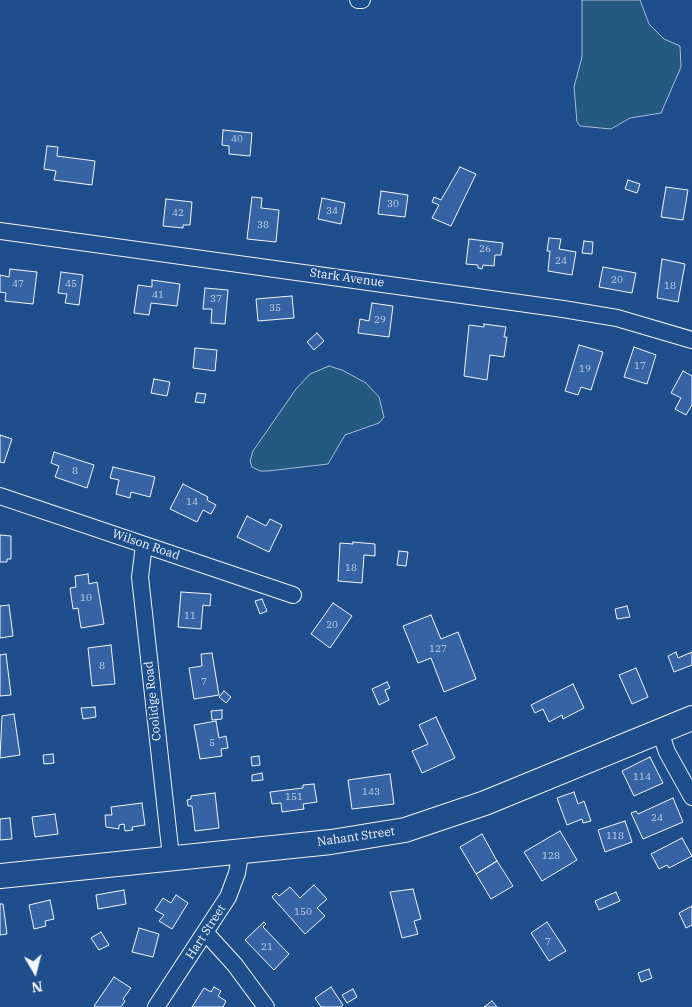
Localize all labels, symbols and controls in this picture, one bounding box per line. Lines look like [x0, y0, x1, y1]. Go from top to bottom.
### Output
house number: 40 [231, 133, 243, 145]
house number: 30 [387, 198, 399, 210]
house number: 34 [326, 205, 338, 217]
house number: 42 [172, 207, 184, 219]
house number: 38 [257, 219, 269, 231]
house number: 26 [479, 243, 491, 255]
house number: 24 [555, 255, 567, 267]
street label: Stark Avenue [309, 266, 385, 290]
house number: 20 [611, 274, 623, 286]
house number: 47 [12, 278, 24, 290]
house number: 45 [65, 278, 77, 290]
house number: 18 [664, 280, 676, 292]
house number: 41 [152, 289, 164, 301]
house number: 37 [210, 293, 222, 305]
house number: 35 [269, 302, 281, 314]
house number: 29 [374, 314, 386, 326]
house number: 17 [634, 360, 646, 372]
house number: 19 [579, 363, 591, 375]
house number: 8 [72, 465, 78, 477]
house number: 14 [186, 496, 198, 508]
street label: Wilson Road [110, 527, 182, 563]
house number: 18 [345, 562, 357, 574]
house number: 10 [80, 592, 92, 604]
house number: 11 [184, 610, 196, 622]
house number: 20 [326, 619, 338, 631]
house number: 127 [429, 643, 447, 655]
house number: 8 [99, 660, 105, 672]
street label: Coolidge Road [142, 660, 164, 742]
house number: 7 [201, 676, 207, 688]
house number: 5 [209, 737, 215, 749]
house number: 114 [633, 771, 651, 783]
house number: 143 [362, 786, 380, 798]
house number: 151 [285, 791, 303, 803]
house number: 24 [651, 812, 663, 824]
street label: Nahant Street [316, 824, 396, 850]
house number: 118 [606, 830, 624, 842]
house number: 128 [542, 850, 560, 862]
street label: Hart Street [183, 902, 229, 962]
house number: 150 [294, 906, 312, 918]
house number: 7 [545, 936, 551, 948]
house number: 21 [261, 941, 273, 953]
north arrow [10, 947, 60, 997]
text: N [30, 977, 44, 997]

